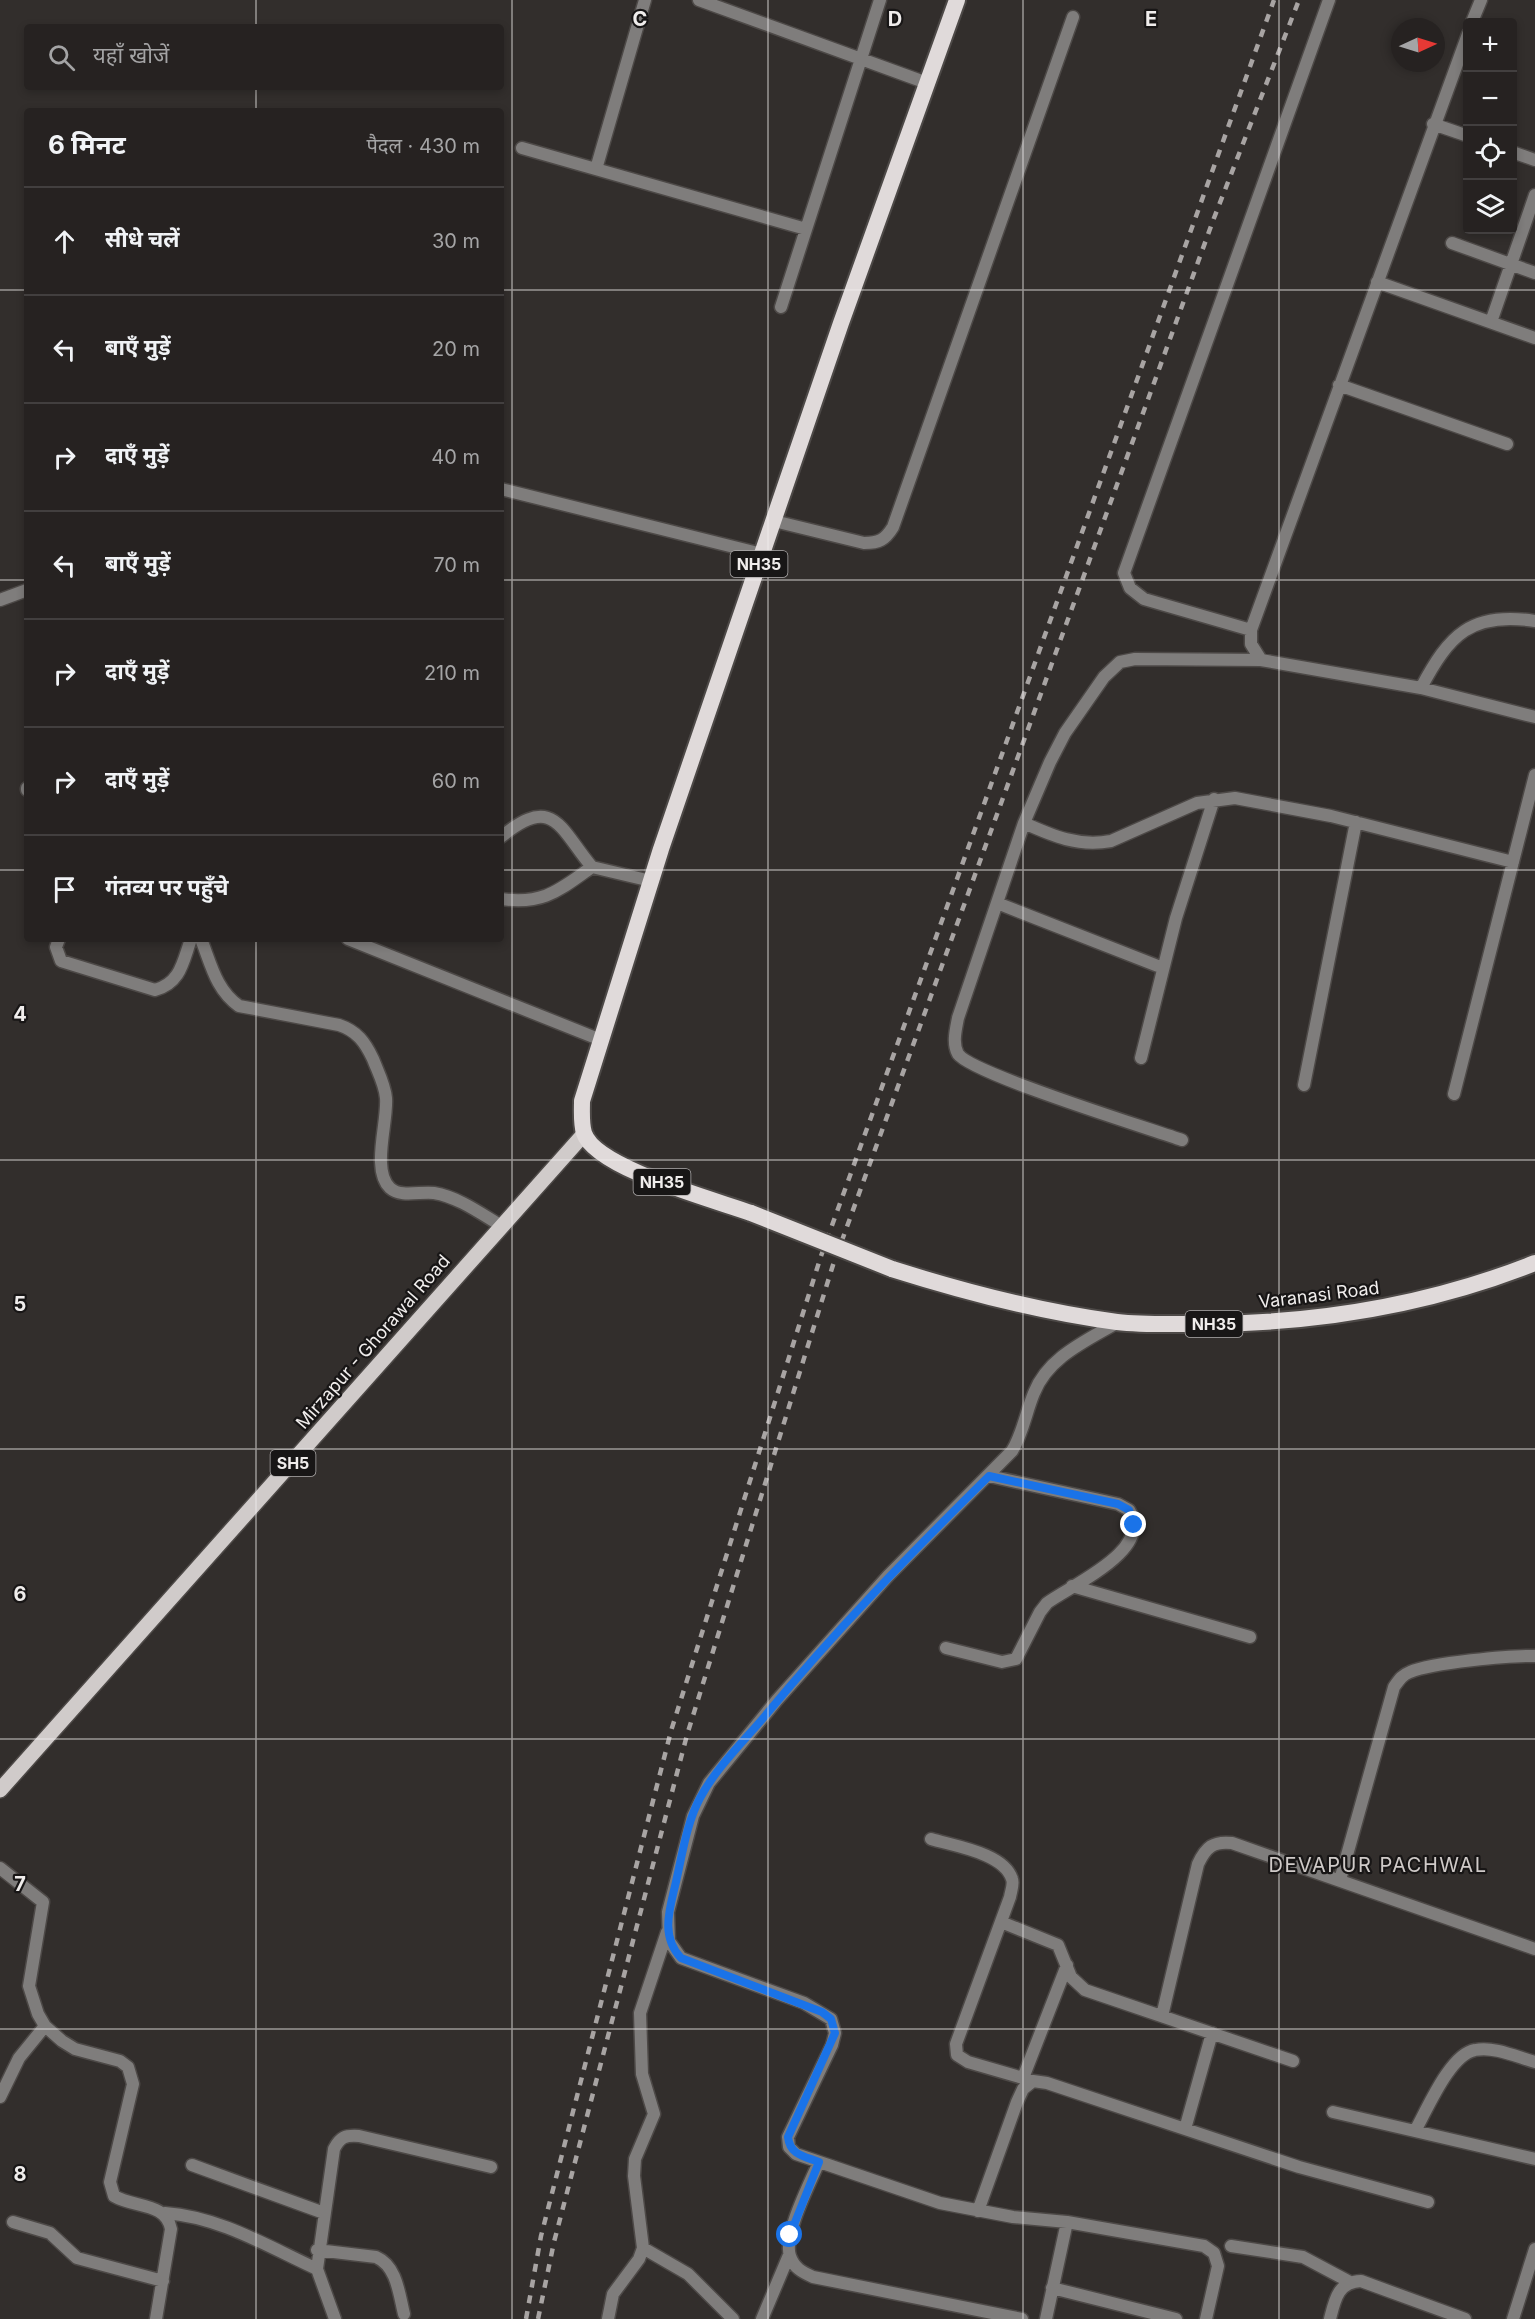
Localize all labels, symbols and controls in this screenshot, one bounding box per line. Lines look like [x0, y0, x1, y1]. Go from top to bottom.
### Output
text: C [633, 7, 647, 31]
text: D [888, 7, 902, 31]
text: E [1145, 7, 1157, 31]
north arrow [1391, 18, 1445, 72]
map controls [1463, 18, 1517, 234]
button: + [1463, 18, 1517, 72]
search box [24, 24, 504, 90]
icon: search [45, 41, 78, 74]
text: यहाँ खोजें [93, 42, 169, 68]
button: − [1463, 72, 1517, 126]
button: locate [1463, 126, 1517, 180]
text: 6 मिनट [48, 129, 126, 160]
text: पैदल · 430 m [366, 134, 480, 158]
button: layers [1463, 180, 1517, 234]
icon: ahead [48, 225, 81, 258]
text: सीधे चलें [105, 226, 180, 252]
text: 30 m [432, 229, 480, 253]
icon: left [48, 333, 81, 366]
text: बाएँ मुड़ें [105, 334, 171, 360]
text: 20 m [432, 337, 480, 361]
icon: right [48, 441, 81, 474]
text: दाएँ मुड़ें [105, 442, 169, 468]
text: 40 m [431, 445, 480, 469]
icon: left [48, 549, 81, 582]
text: बाएँ मुड़ें [105, 550, 171, 576]
road number: NH35 [730, 551, 788, 577]
text: 70 m [433, 553, 480, 577]
icon: right [48, 657, 81, 690]
text: दाएँ मुड़ें [105, 658, 169, 684]
text: 210 m [424, 661, 480, 685]
icon: right [48, 765, 81, 798]
text: दाएँ मुड़ें [105, 766, 169, 792]
text: 60 m [432, 769, 480, 793]
icon: arrive [48, 873, 81, 906]
text: गंतव्य पर पहुँचे [105, 874, 229, 900]
text: 4 [13, 1002, 27, 1026]
road number: NH35 [634, 1169, 690, 1195]
street label: Mirzapur - Ghorawal Road [291, 1250, 454, 1433]
street label: Varanasi Road [1257, 1277, 1381, 1312]
text: 5 [14, 1292, 26, 1316]
road number: NH35 [1186, 1311, 1242, 1337]
road number: SH5 [270, 1450, 316, 1476]
route end [1120, 1511, 1146, 1537]
text: 6 [14, 1582, 27, 1606]
district label: DEVAPUR PACHWAL [1269, 1853, 1487, 1877]
text: 7 [14, 1872, 26, 1896]
text: 8 [13, 2162, 27, 2186]
route start [776, 2221, 802, 2247]

